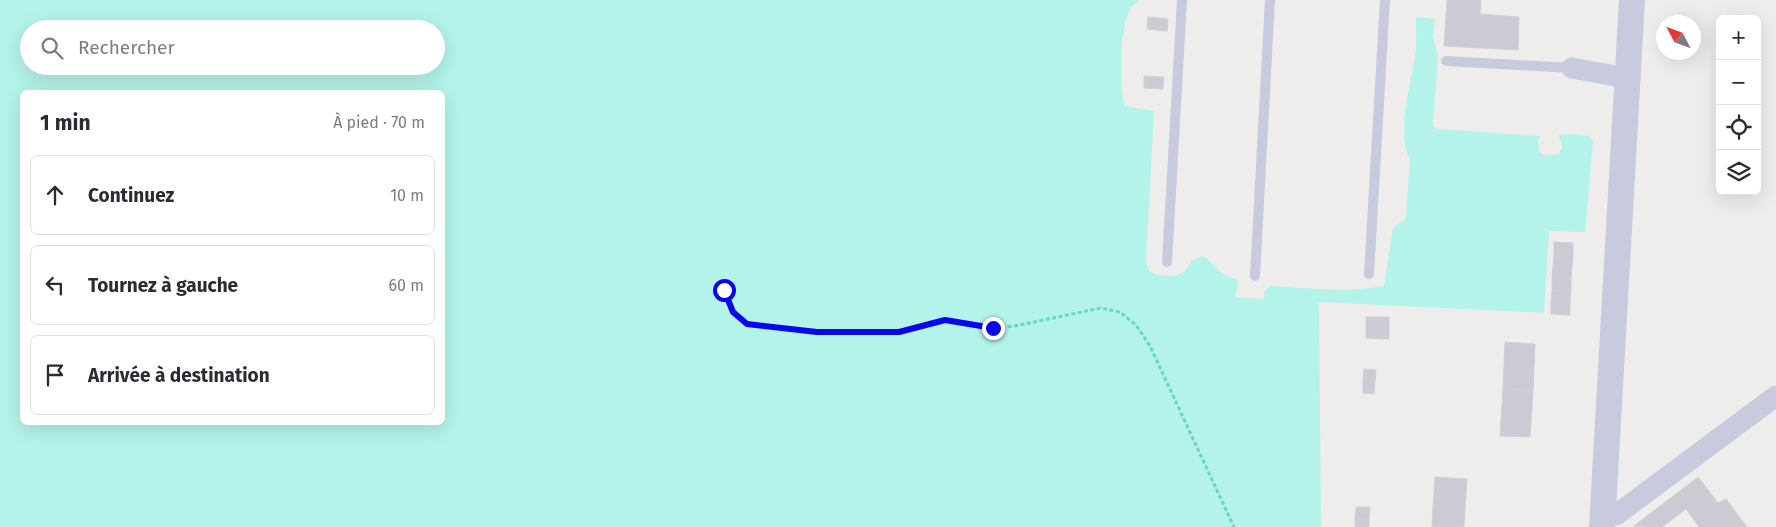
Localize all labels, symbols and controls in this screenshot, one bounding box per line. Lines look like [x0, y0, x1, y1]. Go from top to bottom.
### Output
north arrow [1656, 15, 1701, 60]
map controls [1716, 15, 1761, 195]
button: + [1716, 15, 1761, 60]
search box [20, 20, 445, 75]
icon: search [38, 34, 66, 62]
text: Rechercher [78, 36, 175, 59]
button: − [1716, 60, 1761, 105]
button: locate [1716, 105, 1761, 150]
text: 1 min [40, 110, 91, 136]
text: À pied · 70 m [333, 113, 425, 132]
button: layers [1716, 150, 1761, 195]
icon: ahead [41, 181, 69, 209]
text: Continuez [88, 184, 174, 207]
text: 10 m [390, 186, 424, 205]
icon: left [41, 271, 69, 299]
text: Tournez à gauche [88, 274, 238, 297]
text: 60 m [389, 276, 424, 295]
route start [713, 279, 736, 302]
route end [982, 317, 1005, 340]
icon: arrive [41, 361, 69, 389]
text: Arrivée à destination [88, 364, 270, 387]

